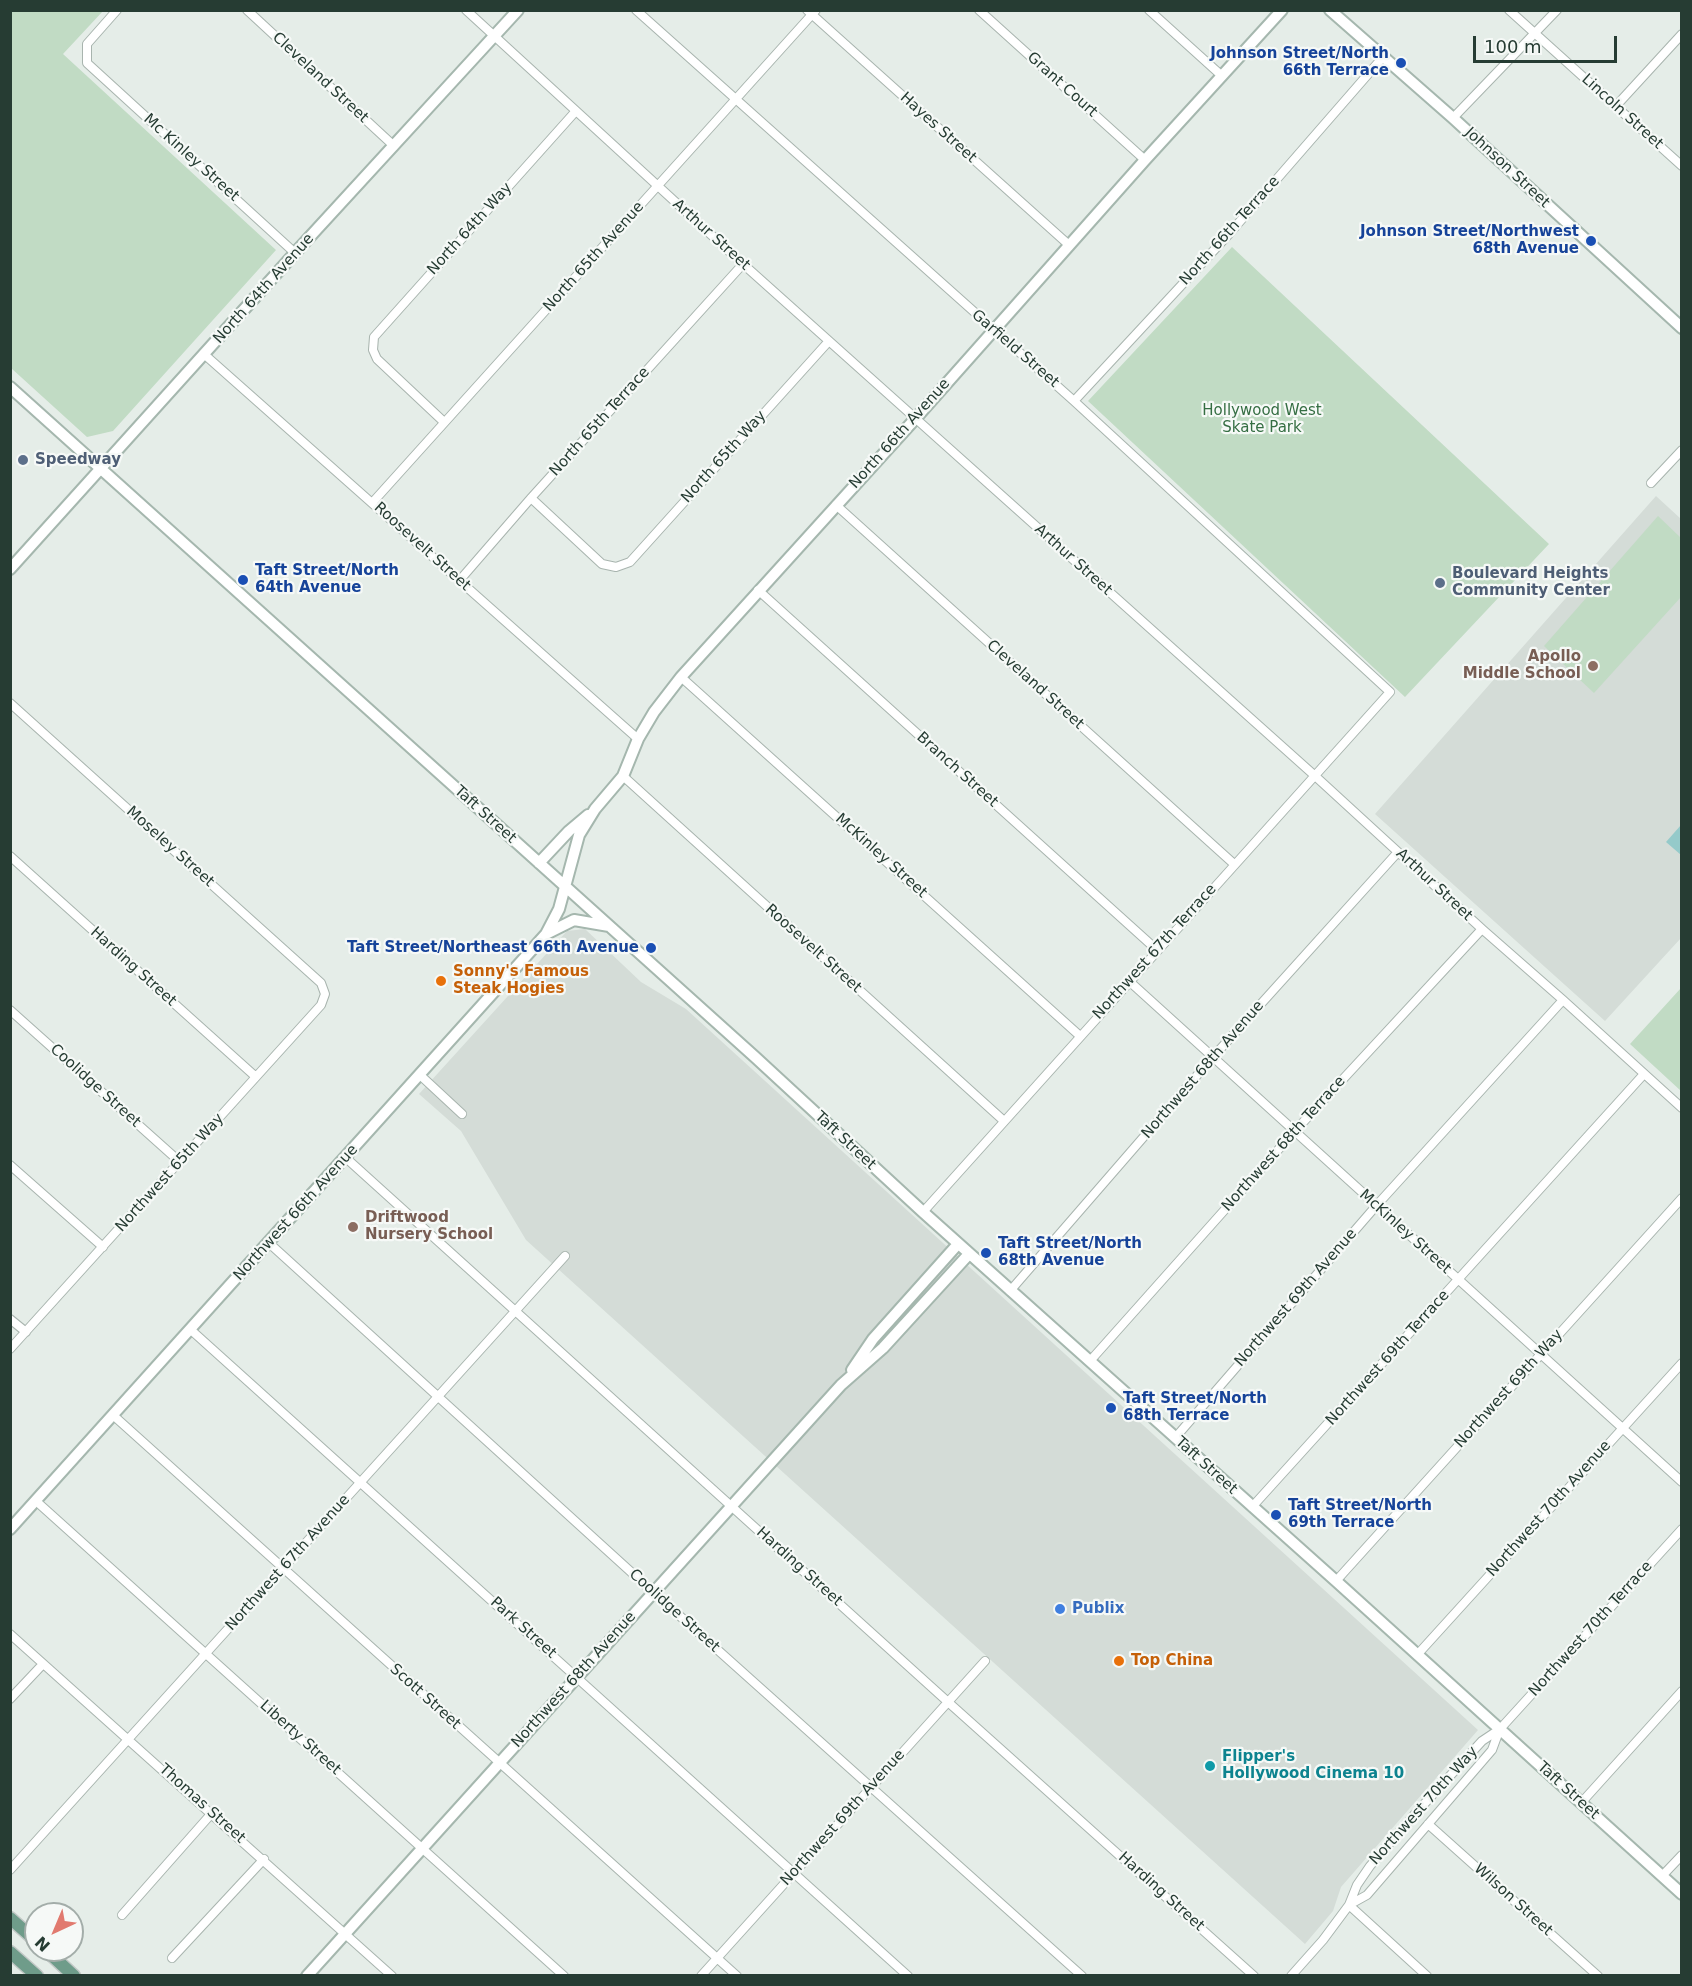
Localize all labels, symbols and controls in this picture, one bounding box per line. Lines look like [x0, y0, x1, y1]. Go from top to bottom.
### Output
scale bar [1476, 24, 1620, 62]
street label: Cleveland Street [268, 29, 372, 127]
text: 100 m [1484, 36, 1542, 57]
place label: Johnson Street/North 66th Terrace [1210, 45, 1389, 80]
street label: Grant Court [1023, 49, 1101, 121]
marker: Johnson Street/North 66th Terrace [1394, 56, 1408, 70]
street label: Lincoln Street [1578, 71, 1666, 153]
street label: Hayes Street [896, 89, 980, 167]
street label: Mc Kinley Street [140, 110, 242, 206]
street label: Johnson Street [1461, 124, 1553, 212]
street label: North 66th Terrace [1176, 173, 1284, 289]
street label: North 64th Way [424, 179, 516, 279]
street label: Arthur Street [669, 196, 753, 274]
street label: North 65th Avenue [540, 198, 648, 316]
place label: Johnson Street/Northwest 68th Avenue [1360, 223, 1579, 258]
street label: North 64th Avenue [210, 230, 318, 348]
marker: Johnson Street/Northwest 68th Avenue [1584, 234, 1598, 248]
street label: Garfield Street [968, 306, 1062, 392]
street label: North 65th Terrace [546, 364, 654, 480]
street label: North 66th Avenue [846, 375, 954, 493]
park label: Hollywood West Skate Park [1202, 402, 1322, 437]
street label: North 65th Way [678, 407, 770, 507]
place label: Speedway [35, 451, 121, 469]
marker: Speedway [16, 453, 30, 467]
street label: Roosevelt Street [370, 499, 474, 595]
street label: Arthur Street [1031, 521, 1115, 599]
place label: Taft Street/North 64th Avenue [255, 562, 399, 597]
place label: Boulevard Heights Community Center [1452, 565, 1610, 600]
marker: Taft Street/North 64th Avenue [236, 573, 250, 587]
marker: Boulevard Heights Community Center [1433, 576, 1447, 590]
street label: Cleveland Street [983, 637, 1087, 733]
place label: Apollo Middle School [1463, 648, 1581, 683]
marker: Apollo Middle School [1586, 659, 1600, 673]
street label: Branch Street [913, 729, 1001, 811]
street label: Taft Street [450, 783, 520, 847]
street label: Moseley Street [122, 803, 218, 891]
street label: McKinley Street [831, 810, 931, 902]
street label: Arthur Street [1392, 845, 1476, 925]
street label: Northwest 67th Terrace [1090, 881, 1220, 1023]
street label: Roosevelt Street [761, 901, 865, 997]
street label: Harding Street [86, 924, 180, 1010]
place label: Taft Street/Northeast 66th Avenue [347, 939, 639, 957]
marker: Taft Street/Northeast 66th Avenue [644, 941, 658, 955]
place label: Sonny's Famous Steak Hogies [453, 963, 589, 998]
marker: Sonny's Famous Steak Hogies [434, 974, 448, 988]
street label: Northwest 68th Avenue [1138, 997, 1268, 1143]
street label: Coolidge Street [46, 1041, 144, 1131]
street label: Northwest 68th Terrace [1219, 1073, 1349, 1215]
street label: Taft Street [811, 1108, 879, 1174]
street label: Northwest 65th Way [112, 1110, 228, 1236]
street label: Northwest 66th Avenue [230, 1141, 362, 1285]
street label: McKinley Street [1355, 1186, 1455, 1278]
place label: Driftwood Nursery School [365, 1209, 493, 1244]
marker: Driftwood Nursery School [346, 1220, 360, 1234]
street label: Northwest 69th Avenue [1231, 1225, 1361, 1371]
place label: Taft Street/North 68th Avenue [998, 1235, 1142, 1270]
marker: Taft Street/North 68th Avenue [979, 1246, 993, 1260]
street label: Northwest 69th Terrace [1323, 1287, 1453, 1429]
street label: Northwest 69th Way [1451, 1326, 1567, 1452]
place label: Taft Street/North 68th Terrace [1123, 1390, 1267, 1425]
marker: Taft Street/North 68th Terrace [1104, 1401, 1118, 1415]
street label: Taft Street [1171, 1434, 1241, 1498]
street label: Northwest 70th Avenue [1483, 1437, 1615, 1581]
street label: Northwest 67th Avenue [222, 1491, 354, 1635]
place label: Taft Street/North 69th Terrace [1288, 1497, 1432, 1532]
marker: Taft Street/North 69th Terrace [1269, 1508, 1283, 1522]
street label: Harding Street [752, 1524, 846, 1610]
street label: Northwest 70th Terrace [1526, 1558, 1656, 1700]
street label: Coolidge Street [625, 1566, 723, 1656]
street label: Park Street [486, 1594, 560, 1662]
place label: Publix [1072, 1600, 1124, 1618]
marker: Publix [1053, 1602, 1067, 1616]
street label: Northwest 68th Avenue [508, 1608, 640, 1752]
place label: Top China [1131, 1652, 1213, 1670]
marker: Top China [1112, 1654, 1126, 1668]
street label: Scott Street [386, 1661, 464, 1733]
street label: Liberty Street [256, 1697, 344, 1779]
street label: Northwest 70th Way [1366, 1743, 1482, 1869]
street label: Northwest 69th Avenue [777, 1746, 909, 1890]
place label: Flipper's Hollywood Cinema 10 [1222, 1748, 1404, 1783]
marker: Flipper's Hollywood Cinema 10 [1203, 1759, 1217, 1773]
street label: Taft Street [1533, 1759, 1603, 1823]
street label: Thomas Street [155, 1761, 249, 1847]
street label: Harding Street [1114, 1849, 1208, 1935]
street label: Wilson Street [1470, 1860, 1556, 1940]
north arrow [24, 1902, 84, 1962]
text: N [31, 1932, 54, 1955]

